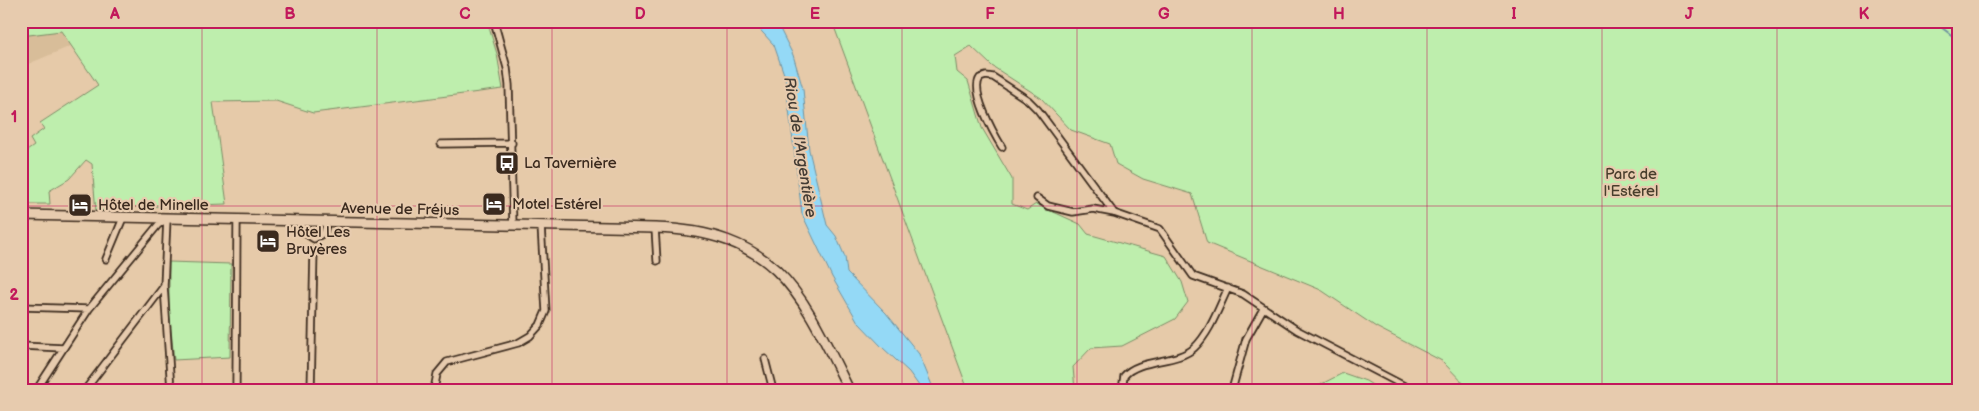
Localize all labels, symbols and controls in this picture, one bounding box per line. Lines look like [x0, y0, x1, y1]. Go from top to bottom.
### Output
text: A [109, 5, 120, 24]
text: B [284, 5, 296, 24]
text: C [459, 5, 471, 24]
text: D [634, 5, 646, 24]
text: E [810, 5, 820, 24]
text: F [985, 5, 995, 24]
text: G [1158, 5, 1170, 24]
text: H [1333, 5, 1345, 24]
text: I [1511, 5, 1517, 24]
text: J [1685, 5, 1694, 24]
text: K [1859, 5, 1870, 24]
water label: Riou de l'Argentière [779, 75, 820, 219]
text: 1 [11, 108, 17, 127]
bus stop icon: La Tavernière [494, 150, 520, 176]
place label: La Tavernière [524, 154, 617, 173]
park label: Parc de l'Estérel [1604, 165, 1658, 201]
hotel icon: Motel Estérel [481, 191, 507, 217]
hotel icon: Hôtel de Minelle [67, 192, 93, 218]
place label: Motel Estérel [512, 195, 602, 214]
place label: Hôtel de Minelle [98, 196, 209, 215]
street label: Avenue de Fréjus [341, 199, 460, 220]
place label: Hôtel Les Bruyères [286, 223, 351, 259]
hotel icon: Hôtel Les Bruyères [255, 228, 281, 254]
text: 2 [9, 286, 19, 305]

